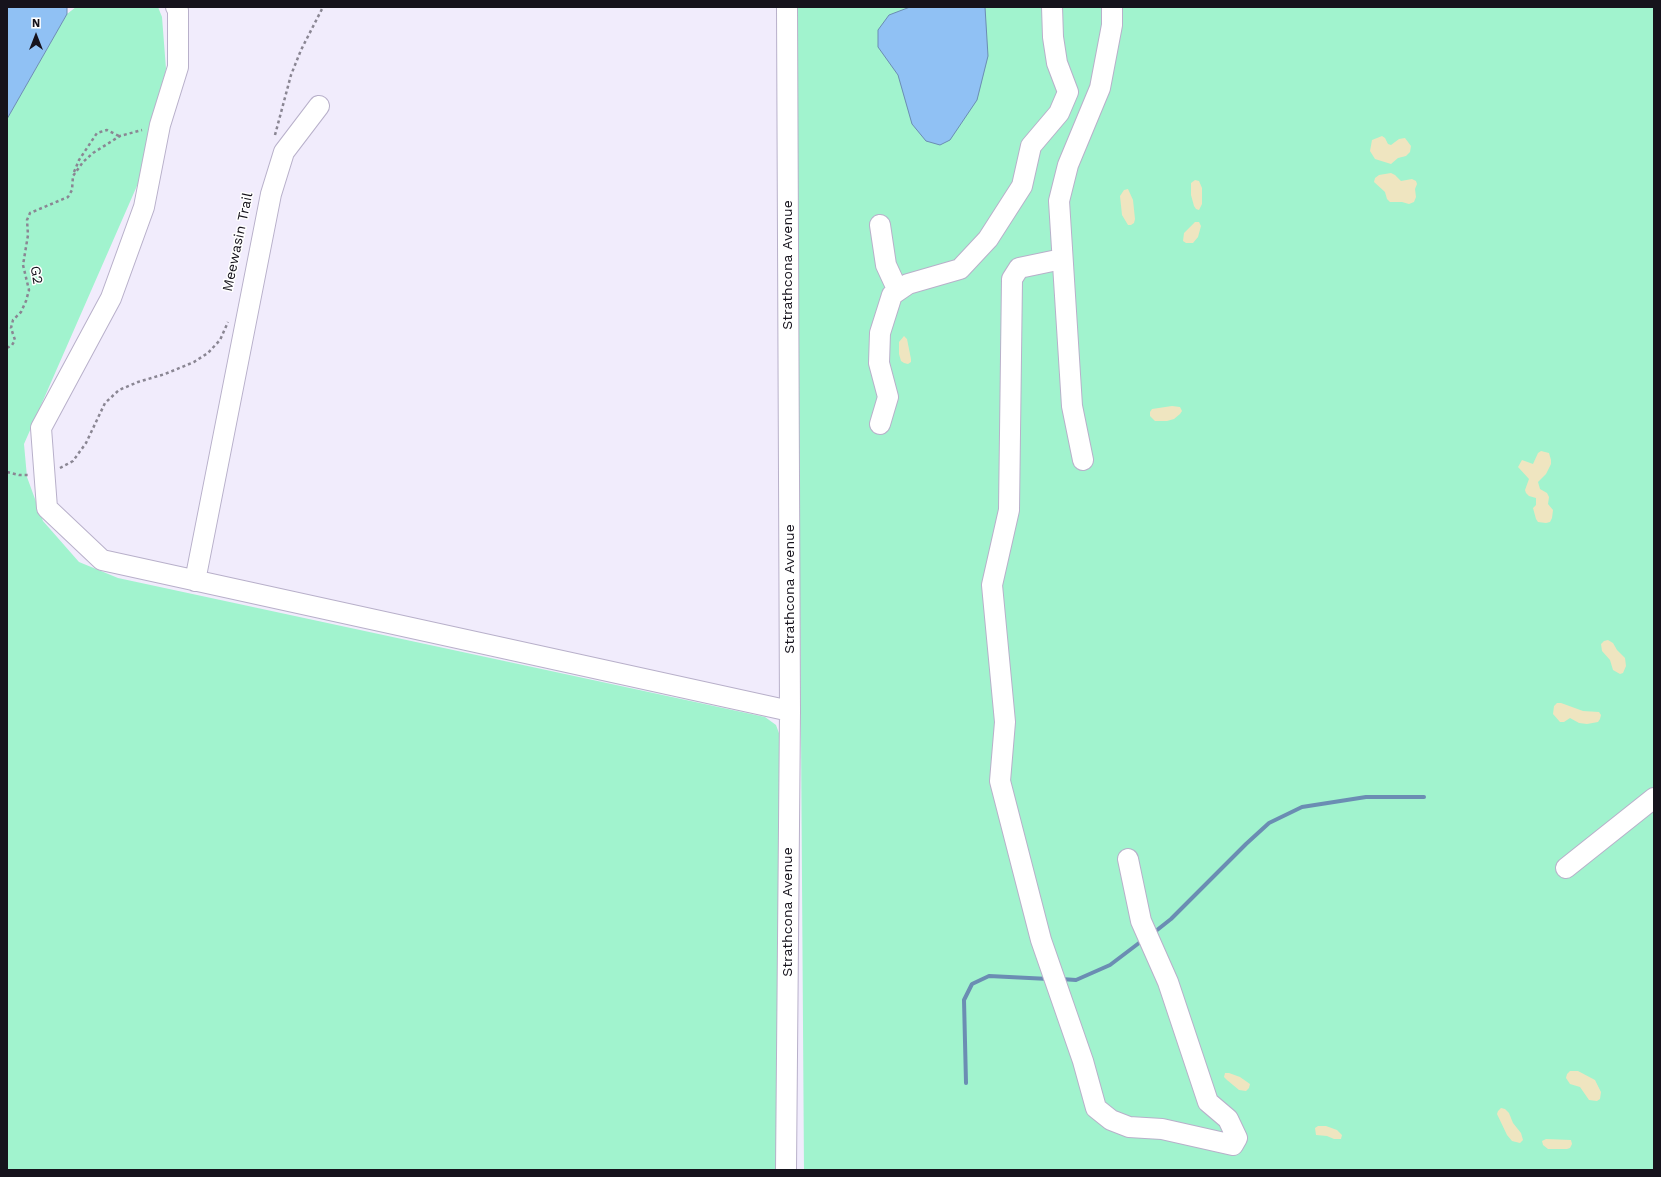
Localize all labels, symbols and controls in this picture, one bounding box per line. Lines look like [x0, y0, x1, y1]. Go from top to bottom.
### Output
north arrow [16, 16, 56, 56]
text: N [32, 17, 40, 30]
street label: Meewasin Trail [219, 191, 257, 293]
street label: Strathcona Avenue [780, 200, 796, 330]
street label: G2 [26, 265, 46, 285]
street label: Strathcona Avenue [782, 524, 798, 654]
street label: Strathcona Avenue [780, 847, 796, 977]

